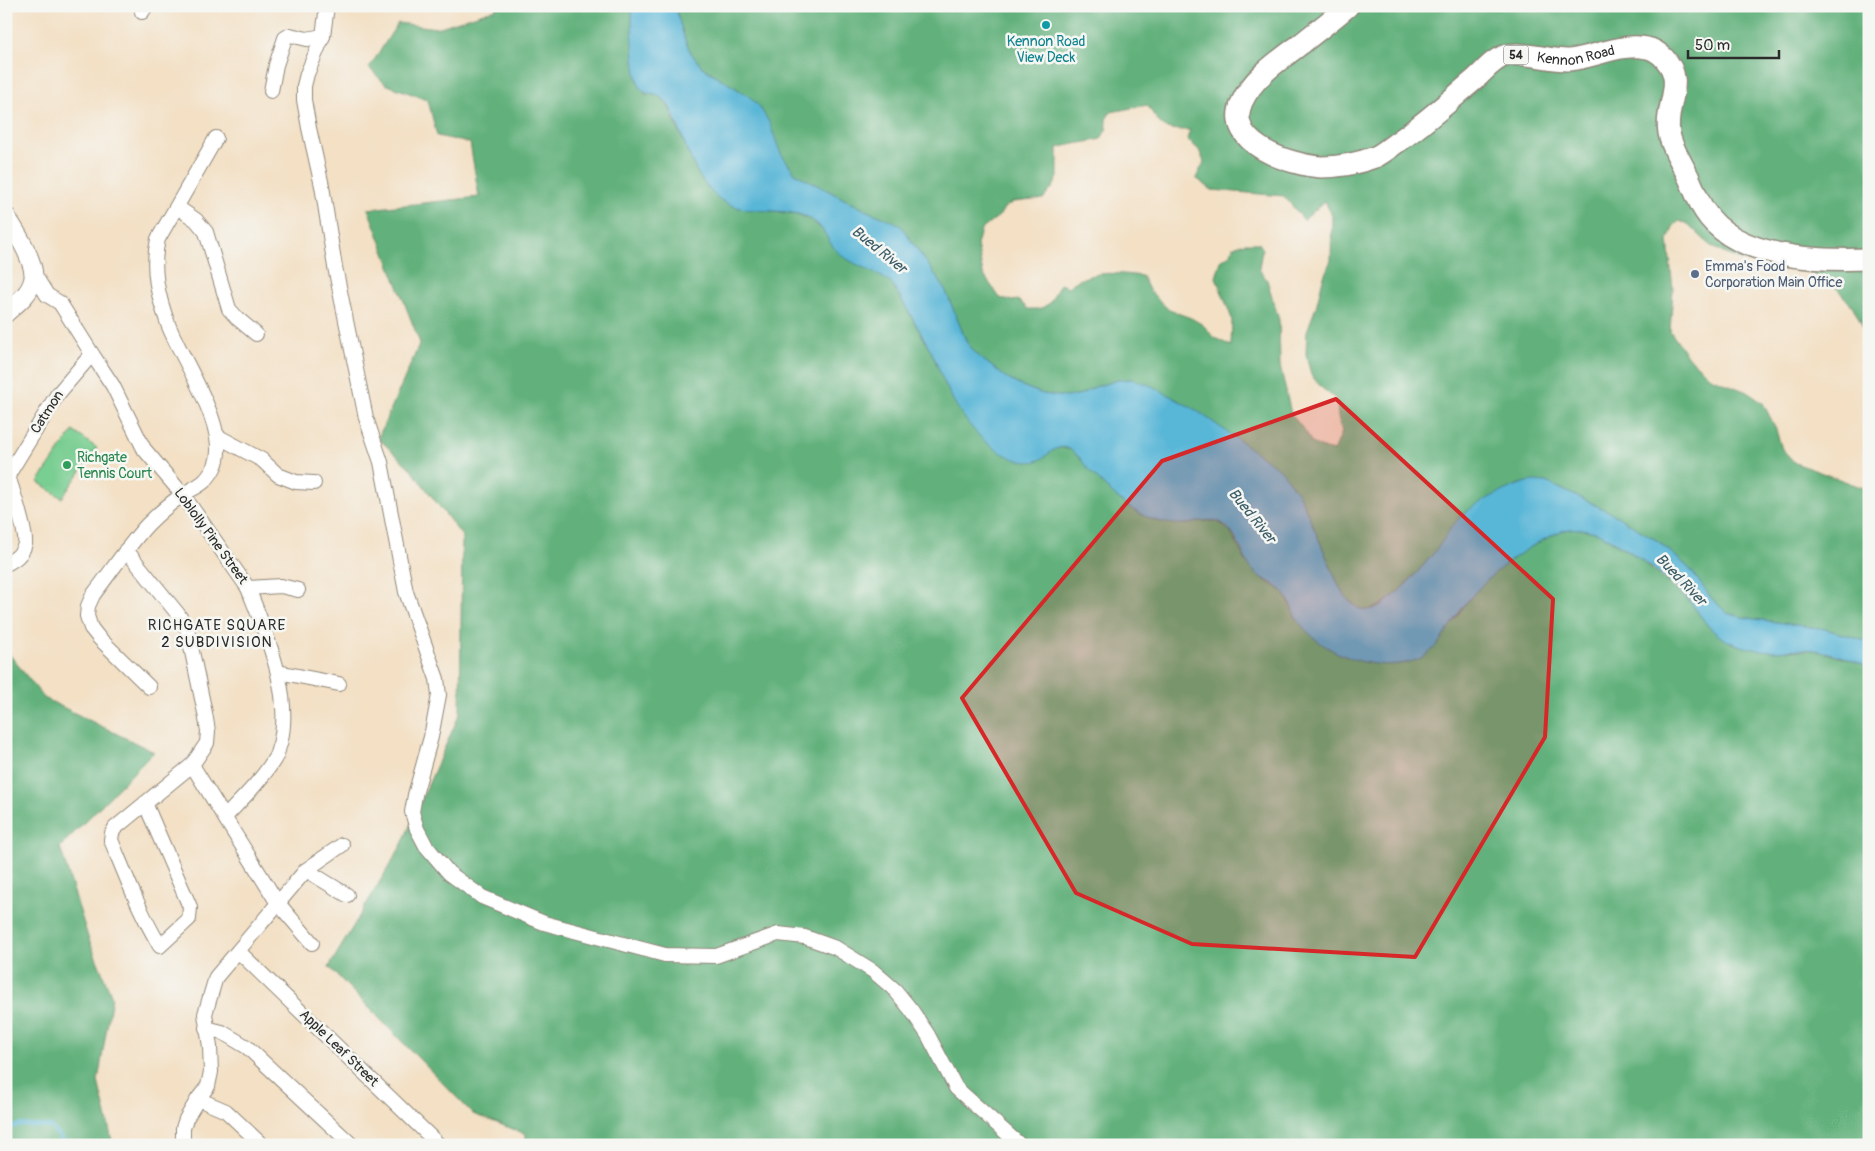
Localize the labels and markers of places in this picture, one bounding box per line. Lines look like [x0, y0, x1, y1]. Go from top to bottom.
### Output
marker: Kennon Road View Deck [1040, 19, 1052, 31]
place label: Kennon Road View Deck [1007, 33, 1085, 66]
place label: Emma's Food Corporation Main Office [1705, 258, 1842, 291]
marker: Emma's Food Corporation Main Office [1689, 268, 1701, 280]
place label: Richgate Tennis Court [77, 449, 152, 482]
marker: Richgate Tennis Court [61, 459, 73, 471]

